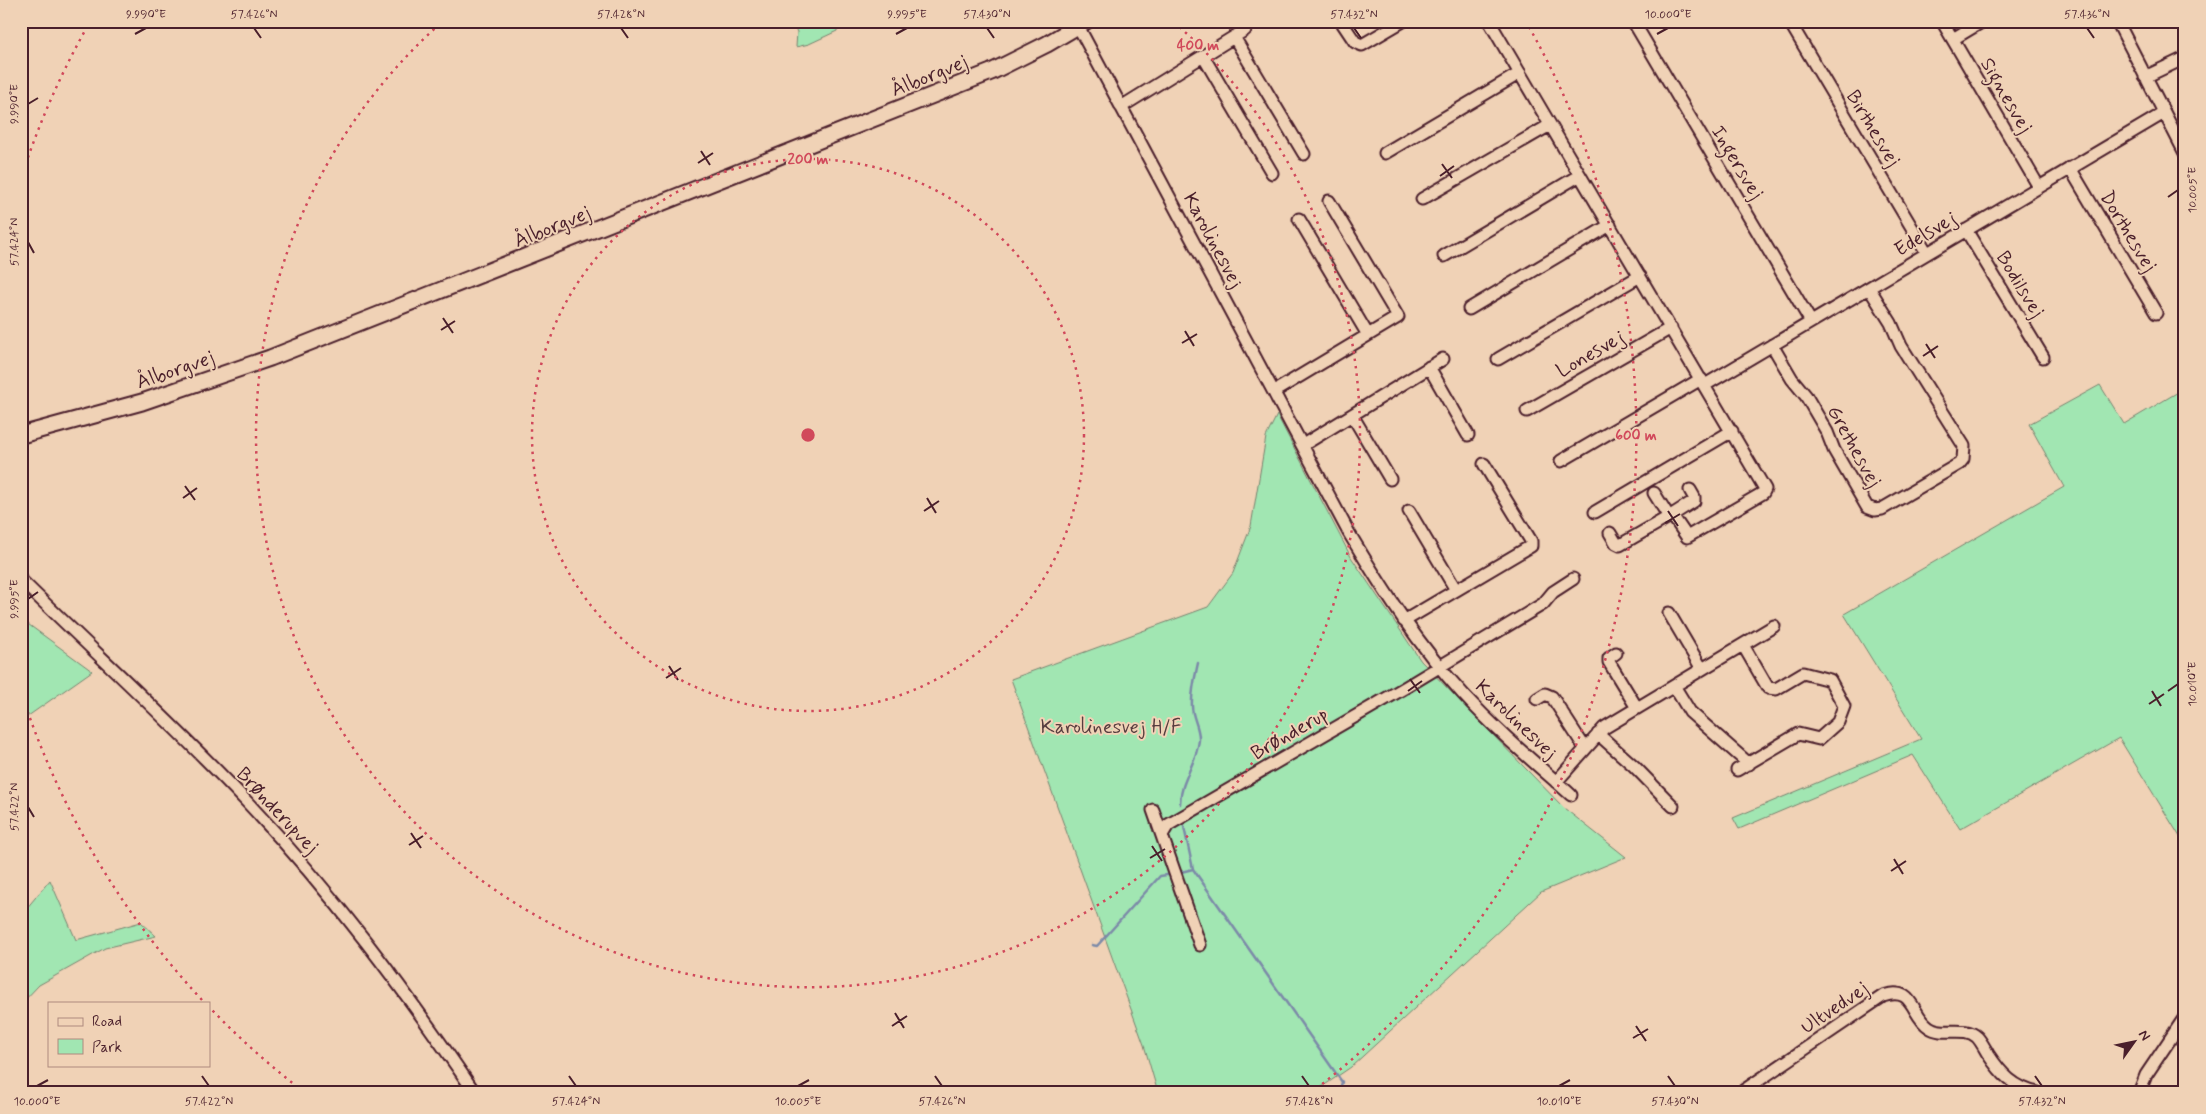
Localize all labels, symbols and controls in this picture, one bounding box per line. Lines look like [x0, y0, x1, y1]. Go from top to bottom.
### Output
text: 9.990°E [126, 7, 166, 23]
text: 57.426°N [230, 7, 278, 23]
text: 57.428°N [597, 7, 645, 23]
text: 9.995°E [887, 7, 927, 23]
text: 57.430°N [963, 7, 1011, 23]
text: 57.432°N [1330, 7, 1378, 23]
text: 10.000°E [1645, 7, 1691, 23]
text: 57.436°N [2064, 7, 2110, 23]
text: 400 m [1177, 36, 1219, 56]
street label: Ålborgvej [887, 49, 972, 104]
street label: Signesvej [1971, 53, 2038, 140]
text: 9.990°E [7, 84, 23, 124]
street label: Birthesvej [1839, 85, 1906, 172]
street label: Ingersvej [1702, 121, 1769, 206]
text: 200 m [788, 150, 829, 170]
text: 10.005°E [2185, 167, 2201, 213]
street label: Dorthesvej [2093, 186, 2163, 278]
street label: Karolinesvej [1176, 188, 1249, 293]
street label: Ålborgvej [510, 200, 595, 255]
street label: Edelsvej [1889, 205, 1962, 264]
text: 57.424°N [7, 218, 23, 266]
street label: Bodilsvej [1989, 246, 2050, 323]
street label: Lonesvej [1551, 324, 1630, 385]
street label: Ålborgvej [133, 345, 218, 396]
street label: Grethesvej [1820, 401, 1887, 493]
centre of rings [799, 426, 817, 444]
text: 600 m [1615, 426, 1657, 446]
text: 9.995°E [7, 579, 23, 619]
text: 10.010°E [2185, 661, 2201, 707]
street label: Karolinesvej [1469, 674, 1563, 766]
street label: Brønderup [1246, 701, 1333, 767]
park label: Karolinesvej H/F [1041, 714, 1181, 741]
street label: Brønderupvej [230, 762, 324, 860]
text: 57.422°N [7, 783, 23, 831]
street label: Ultvedvej [1795, 976, 1874, 1041]
legend [48, 1002, 210, 1066]
text: Road [92, 1012, 122, 1032]
north arrow [2108, 1016, 2158, 1066]
text: N [2134, 1027, 2154, 1044]
text: Park [92, 1038, 122, 1058]
text: 10.000°E [14, 1094, 60, 1110]
text: 57.422°N [185, 1094, 233, 1110]
text: 57.424°N [552, 1094, 600, 1110]
text: 10.005°E [775, 1094, 821, 1110]
text: 57.426°N [918, 1094, 966, 1110]
text: 57.428°N [1285, 1094, 1333, 1110]
text: 10.010°E [1536, 1094, 1582, 1110]
text: 57.430°N [1651, 1094, 1699, 1110]
text: 57.432°N [2018, 1094, 2066, 1110]

